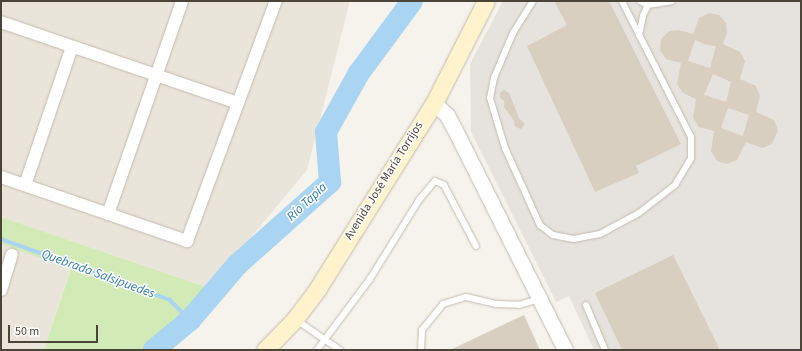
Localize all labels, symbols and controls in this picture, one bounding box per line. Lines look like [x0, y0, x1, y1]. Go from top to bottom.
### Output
street label: Avenida José María Torrijos [342, 119, 426, 243]
water label: Río Tapia [284, 180, 330, 224]
water label: Quebrada Salsipuedes [39, 246, 157, 302]
scale bar [10, 317, 100, 343]
text: 50 m [15, 323, 39, 340]

